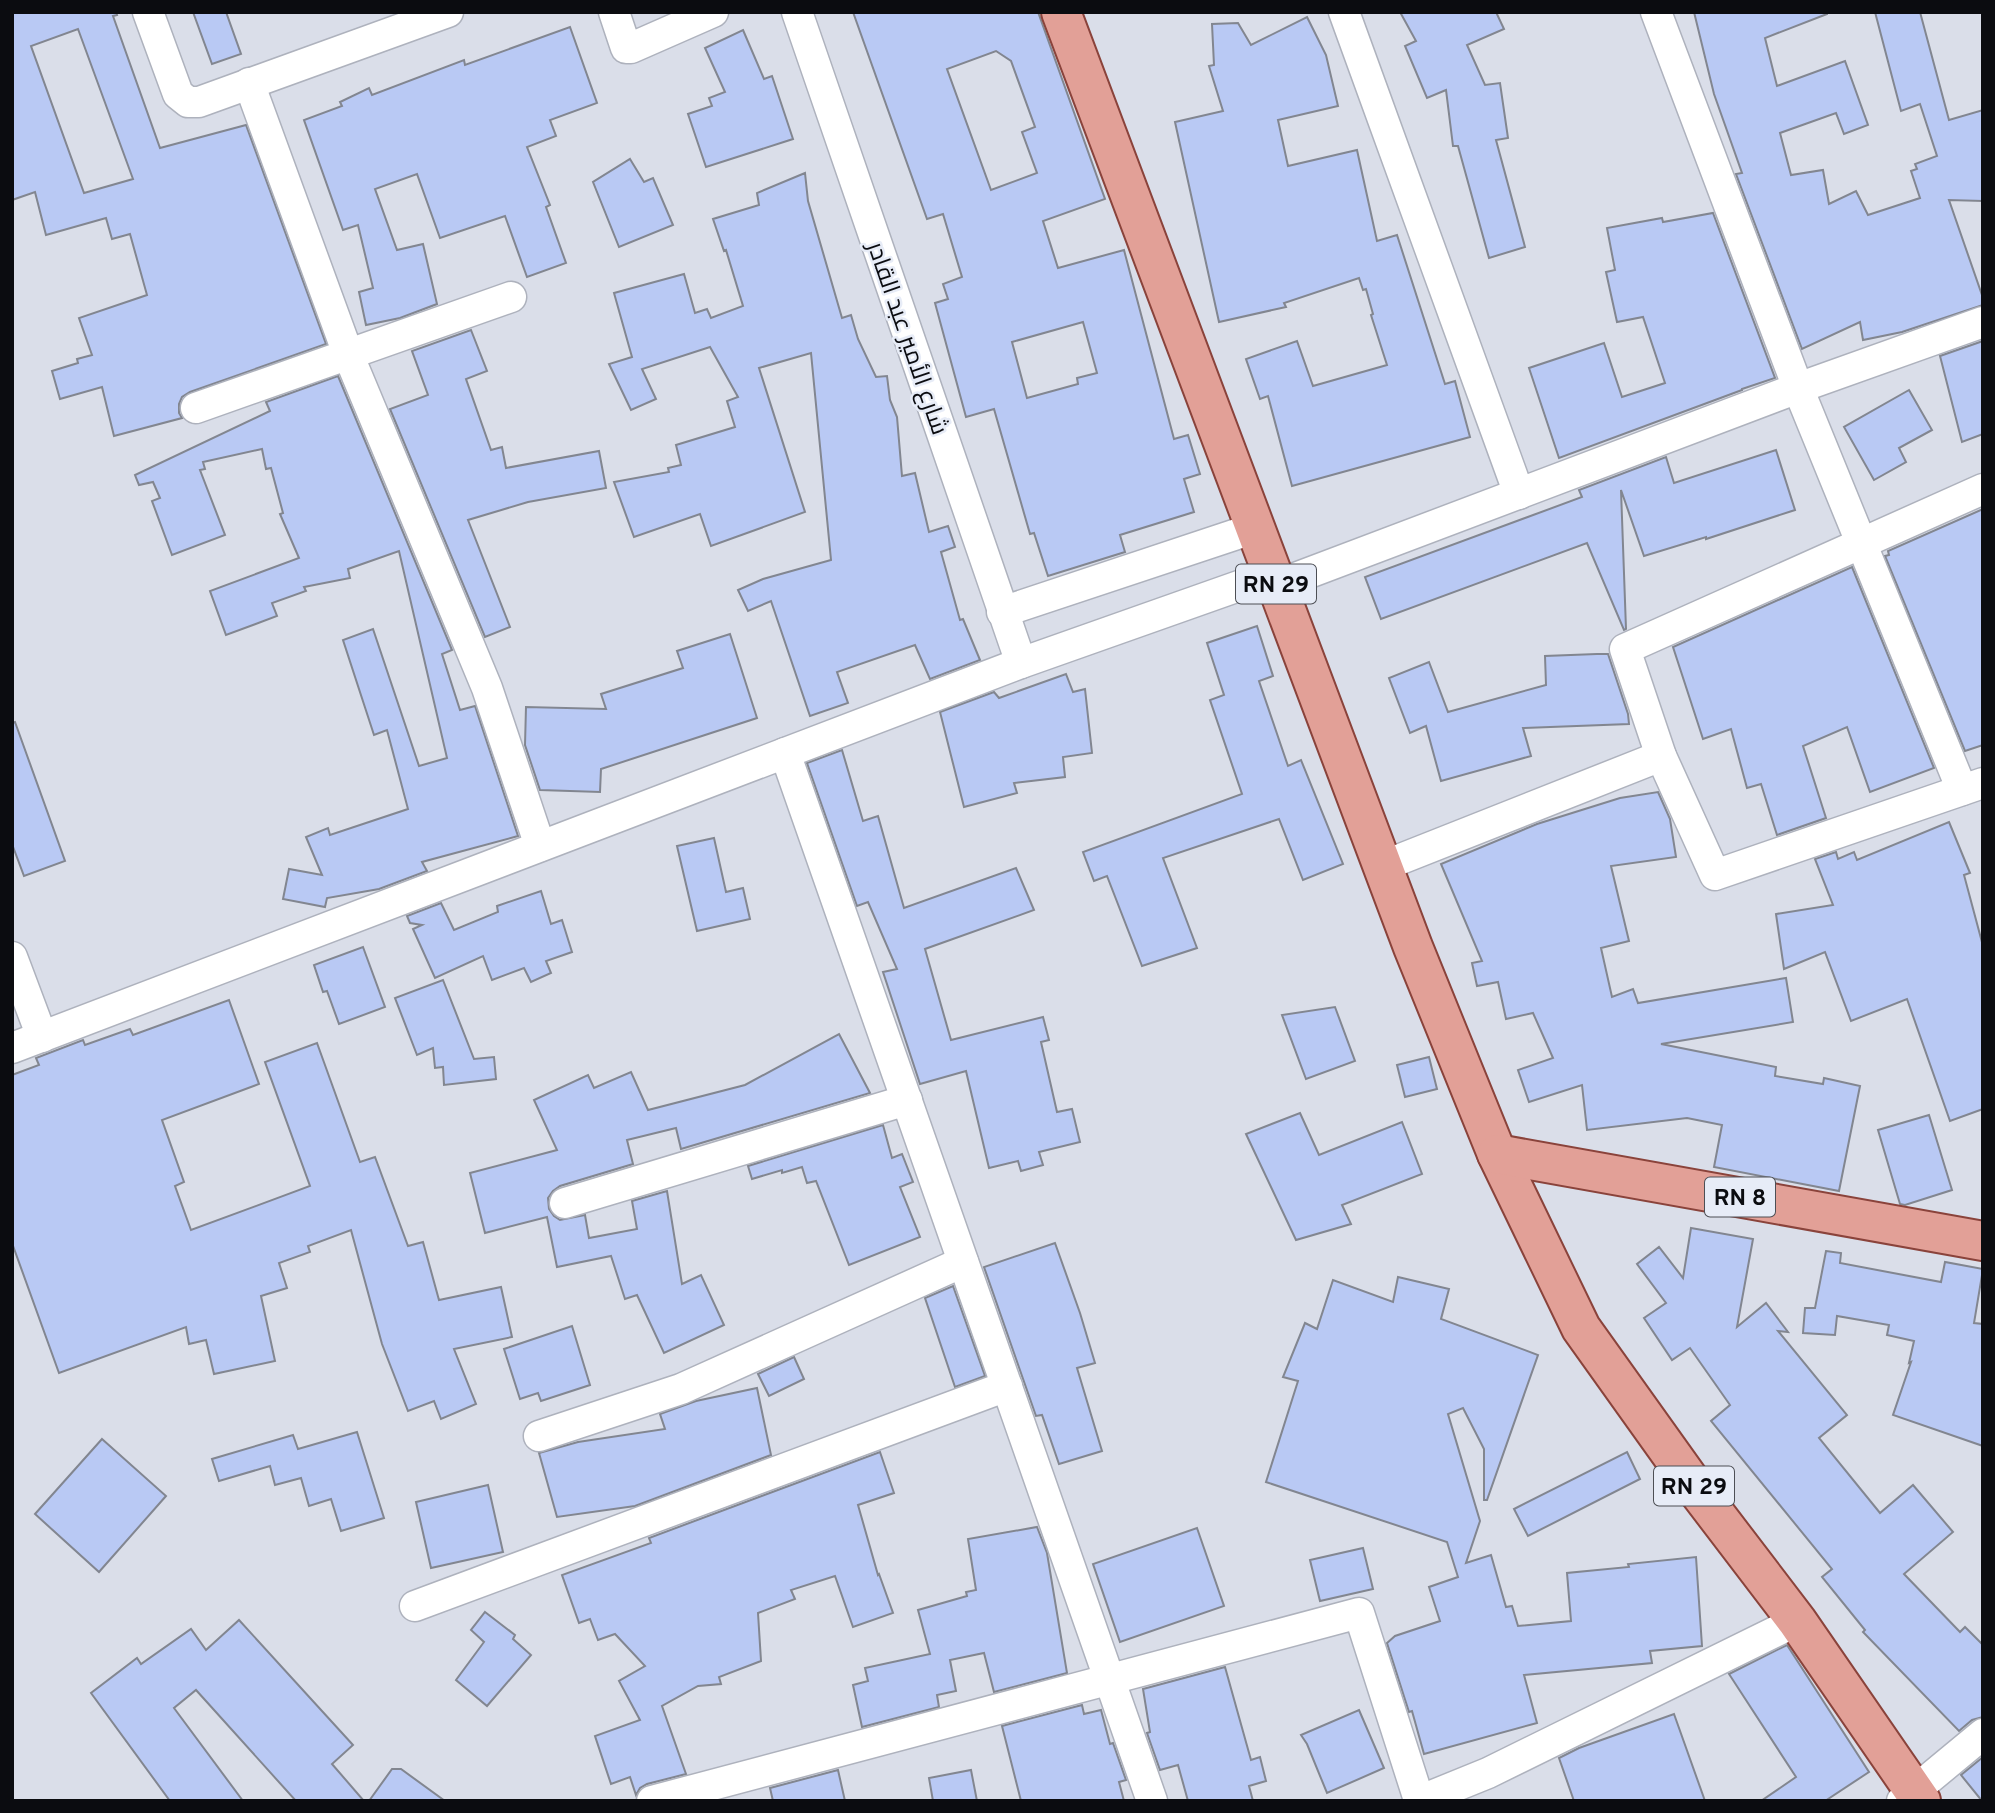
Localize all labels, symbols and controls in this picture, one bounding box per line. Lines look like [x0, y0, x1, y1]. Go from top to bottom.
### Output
street label: شارع الأمير عبد القادر [858, 236, 953, 439]
road number: RN 29 [1236, 564, 1316, 604]
road number: RN 8 [1705, 1178, 1775, 1216]
road number: RN 29 [1654, 1466, 1734, 1506]

